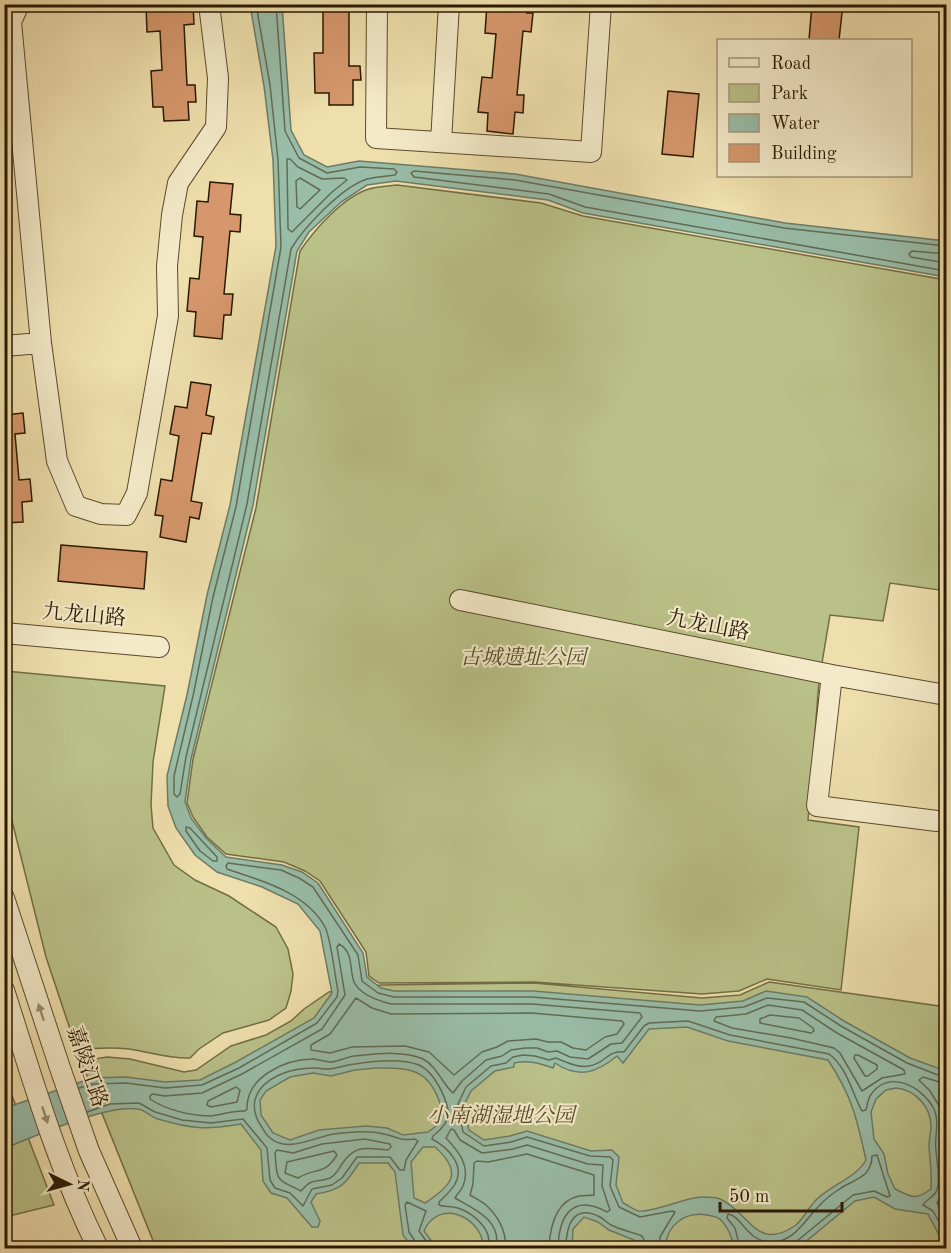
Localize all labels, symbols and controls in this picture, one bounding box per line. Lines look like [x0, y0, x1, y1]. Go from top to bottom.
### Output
legend [717, 39, 912, 177]
text: Road [771, 55, 811, 73]
text: Park [771, 85, 808, 103]
text: Water [771, 115, 820, 133]
text: Building [771, 145, 837, 163]
street label: 九龙山路 [41, 600, 127, 630]
street label: 九龙山路 [665, 606, 752, 644]
park label: 古城遗址公园 [460, 646, 589, 669]
one-way arrow [36, 1003, 46, 1021]
street label: 嘉陵江路 [62, 1023, 111, 1110]
park label: 小南湖湿地公园 [428, 1104, 577, 1127]
one-way arrow [40, 1106, 50, 1124]
north arrow [39, 1154, 99, 1214]
scale bar [720, 1175, 842, 1213]
text: N [73, 1178, 90, 1193]
text: 50 m [729, 1188, 769, 1206]

